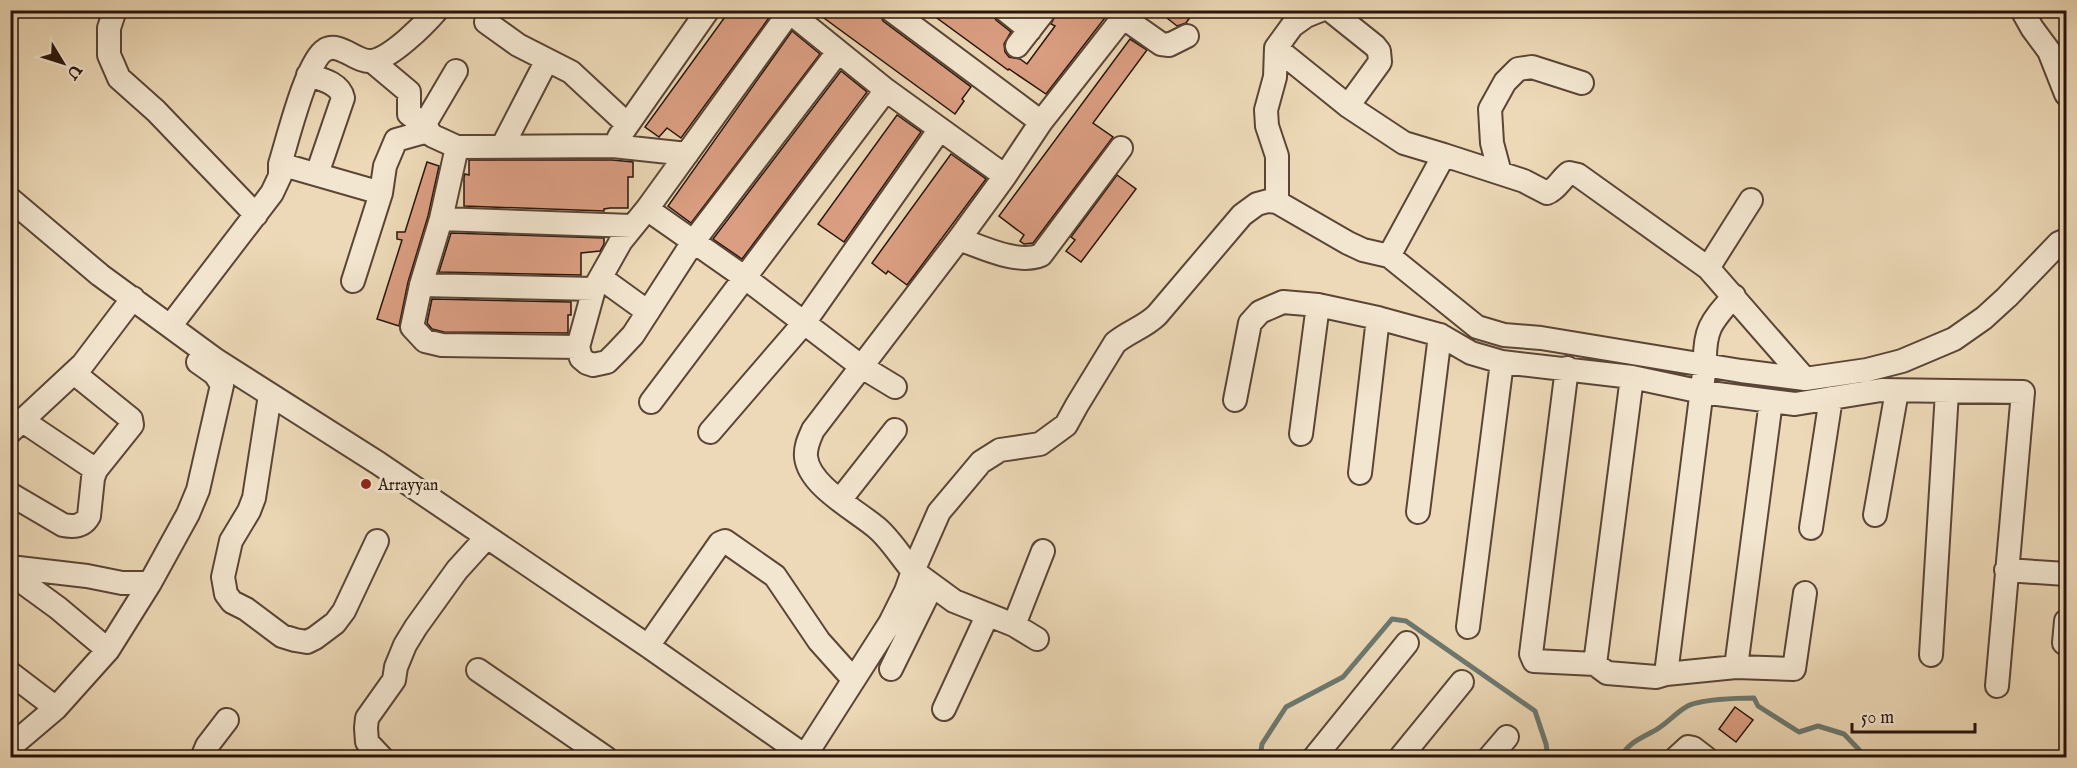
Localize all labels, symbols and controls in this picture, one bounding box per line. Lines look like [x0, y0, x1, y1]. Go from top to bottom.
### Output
north arrow [33, 33, 93, 93]
text: U [61, 59, 86, 83]
place label: Arrayyan [377, 476, 439, 496]
marker: Arrayyan [359, 477, 373, 491]
scale bar [1852, 696, 1975, 734]
text: 50 m [1861, 707, 1894, 730]

